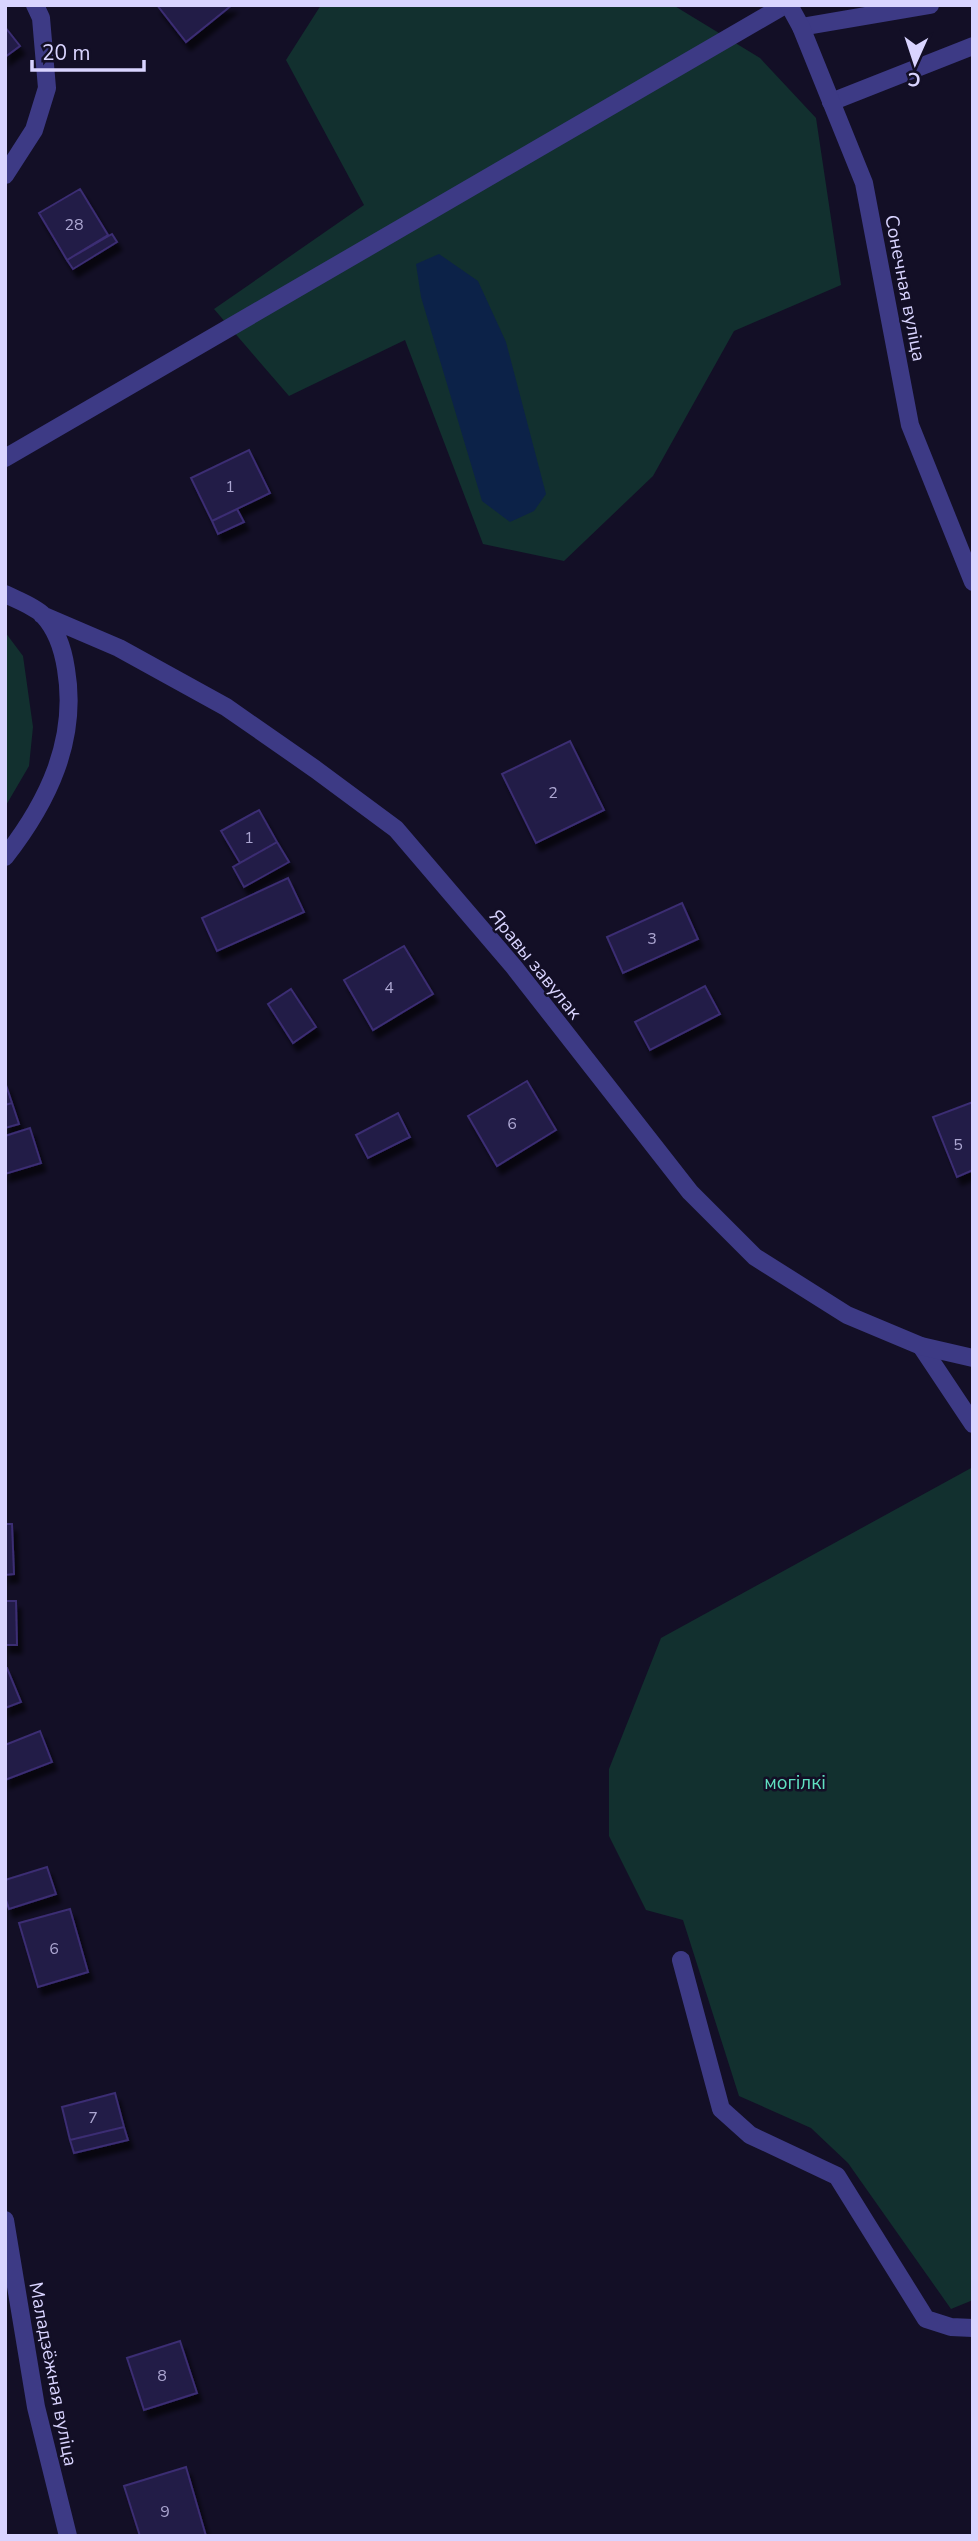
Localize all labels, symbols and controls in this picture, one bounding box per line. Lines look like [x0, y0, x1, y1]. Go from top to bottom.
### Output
scale bar [32, 28, 144, 72]
north arrow [880, 28, 950, 98]
text: 20 m [42, 39, 91, 67]
text: С [907, 66, 921, 92]
street label: Сонечная вуліца [878, 213, 932, 364]
house number: 28 [64, 214, 84, 236]
house number: 1 [225, 476, 235, 498]
house number: 2 [548, 782, 558, 804]
house number: 1 [244, 827, 254, 849]
street label: Яравы завулак [483, 904, 587, 1025]
house number: 3 [647, 928, 657, 950]
house number: 4 [384, 977, 394, 999]
house number: 6 [507, 1113, 517, 1135]
house number: 5 [953, 1134, 963, 1156]
park label: могілкі [764, 1770, 826, 1796]
house number: 6 [49, 1938, 59, 1960]
house number: 7 [88, 2107, 98, 2129]
street label: Маладзёжная вуліца [22, 2280, 84, 2468]
house number: 8 [157, 2365, 167, 2387]
house number: 9 [160, 2501, 170, 2523]

